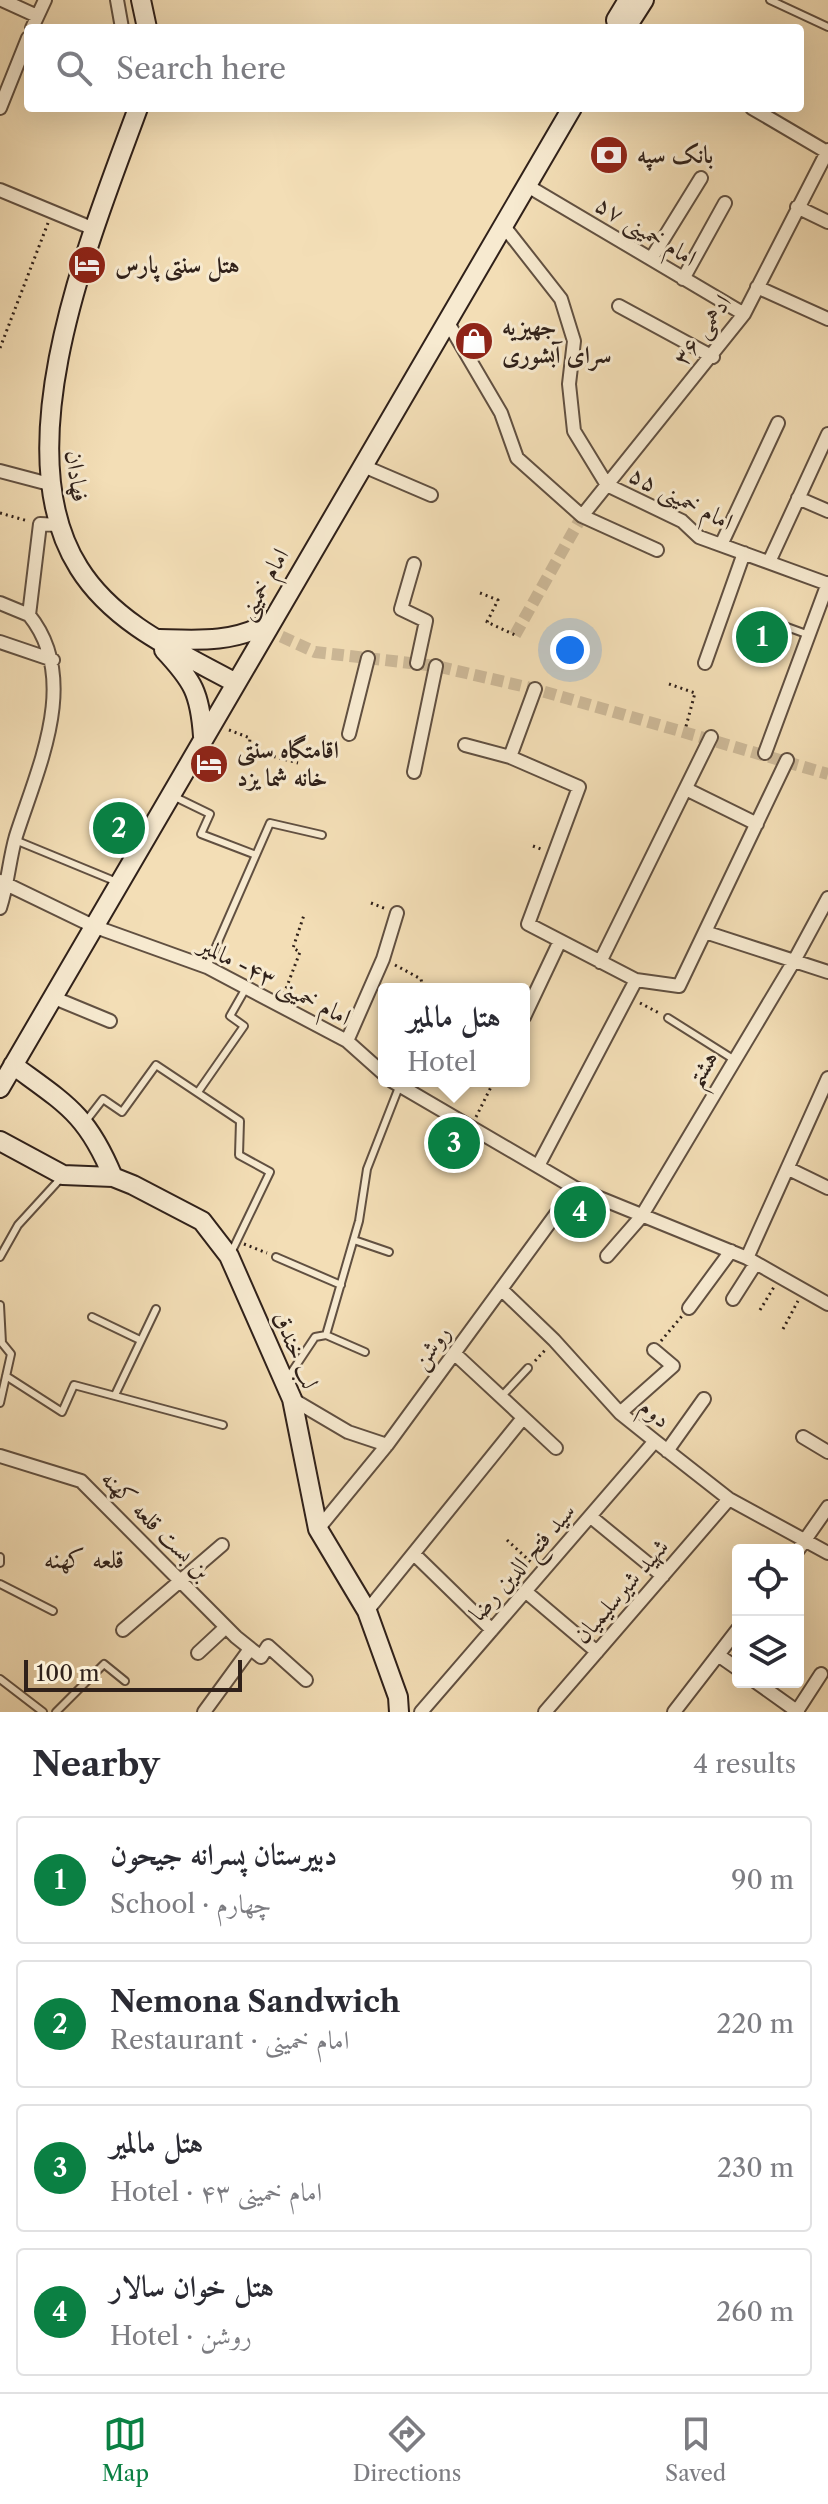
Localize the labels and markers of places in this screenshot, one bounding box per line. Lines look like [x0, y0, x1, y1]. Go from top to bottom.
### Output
bank icon: بانک سپه [588, 134, 630, 176]
place label: بانک سپه [637, 140, 713, 171]
hotel icon: هتل سنتی پارس [66, 244, 108, 286]
place label: هتل سنتی پارس [115, 250, 240, 283]
place label: جهیزیه سرای آبشوری [502, 312, 612, 371]
shop icon: جهیزیه سرای آبشوری [453, 320, 495, 362]
pin: 1 [736, 607, 788, 667]
place label: اقامتگاه سنتی خانه شما یزد [237, 734, 339, 792]
hotel icon: اقامتگاه سنتی خانه شما یزد [188, 743, 230, 785]
pin: 2 [93, 798, 145, 858]
pin: 3 [428, 1113, 480, 1173]
pin: 4 [554, 1182, 606, 1242]

